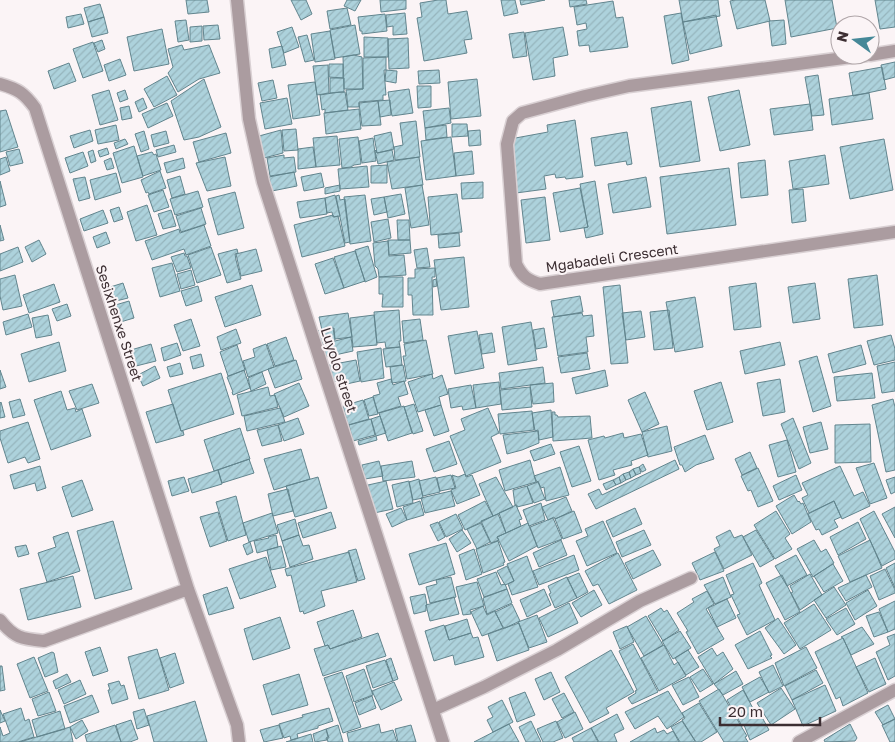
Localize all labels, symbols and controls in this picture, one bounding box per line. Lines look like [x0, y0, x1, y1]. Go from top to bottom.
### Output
north arrow [830, 15, 880, 65]
text: N [832, 29, 852, 44]
street label: Mgabadeli Crescent [545, 240, 679, 275]
street label: Sesixhenxe Street [93, 262, 146, 383]
street label: Luyolo street [318, 325, 361, 415]
scale bar [720, 694, 820, 726]
text: 20 m [728, 702, 763, 720]

